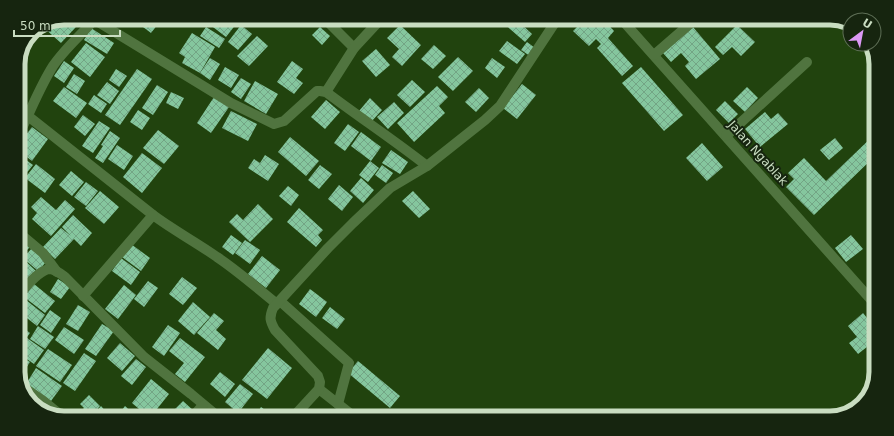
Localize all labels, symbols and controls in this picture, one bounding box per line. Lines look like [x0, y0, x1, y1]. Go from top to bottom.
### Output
scale bar [14, 12, 120, 38]
north arrow [842, 12, 882, 52]
text: U [860, 16, 874, 32]
text: 50 m [20, 19, 51, 33]
street label: Jalan Ngablak [725, 117, 791, 188]

